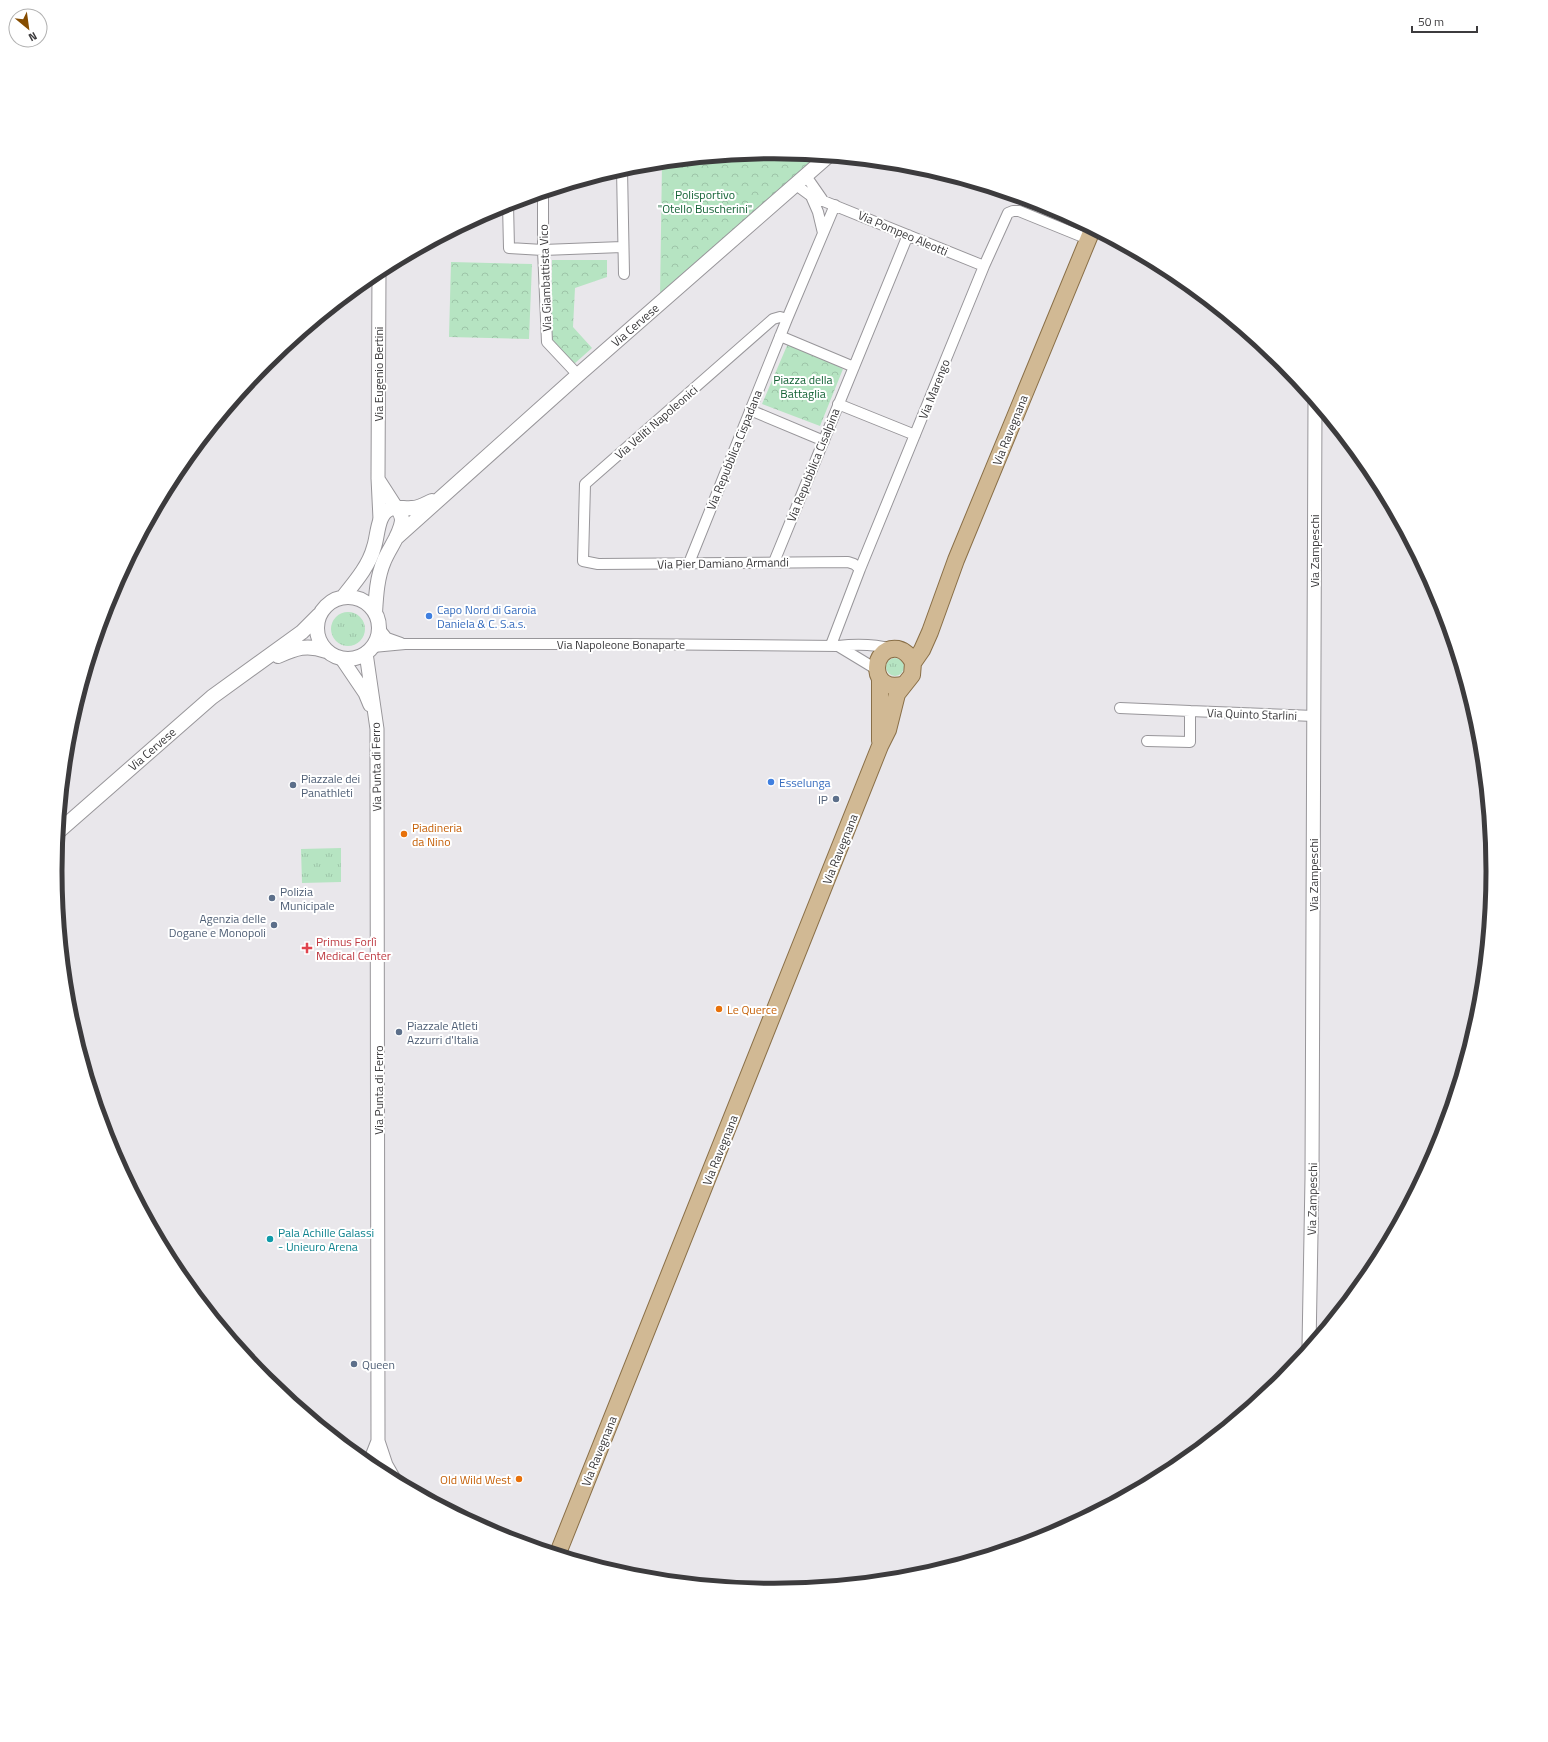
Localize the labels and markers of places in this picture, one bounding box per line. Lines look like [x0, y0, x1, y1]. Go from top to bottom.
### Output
place label: Capo Nord di Garoia Daniela & C. S.a.s. [437, 600, 536, 633]
marker: Capo Nord di Garoia Daniela & C. S.a.s. [424, 611, 434, 621]
place label: Piazzale dei Panathleti [301, 769, 360, 802]
place label: Esselunga [779, 773, 831, 792]
marker: Esselunga [766, 777, 776, 787]
marker: Piazzale dei Panathleti [288, 780, 298, 790]
place label: IP [818, 790, 828, 809]
marker: IP [831, 794, 841, 804]
place label: Piadineria da Nino [412, 818, 462, 851]
marker: Piadineria da Nino [399, 829, 409, 839]
place label: Polizia Municipale [280, 882, 335, 915]
marker: Polizia Municipale [267, 893, 277, 903]
place label: Agenzia delle Dogane e Monopoli [169, 909, 266, 942]
marker: Agenzia delle Dogane e Monopoli [269, 920, 279, 930]
place label: Primus Forlì Medical Center [316, 932, 391, 965]
marker: Primus Forlì Medical Center [301, 942, 313, 954]
place label: Le Querce [727, 1000, 777, 1019]
marker: Le Querce [714, 1004, 724, 1014]
place label: Piazzale Atleti Azzurri d'Italia [407, 1016, 478, 1049]
marker: Piazzale Atleti Azzurri d'Italia [394, 1027, 404, 1037]
place label: Pala Achille Galassi - Unieuro Arena [278, 1223, 374, 1256]
marker: Pala Achille Galassi - Unieuro Arena [265, 1234, 275, 1244]
place label: Queen [362, 1355, 395, 1374]
marker: Queen [349, 1359, 359, 1369]
place label: Old Wild West [440, 1470, 512, 1489]
marker: Old Wild West [514, 1474, 524, 1484]

